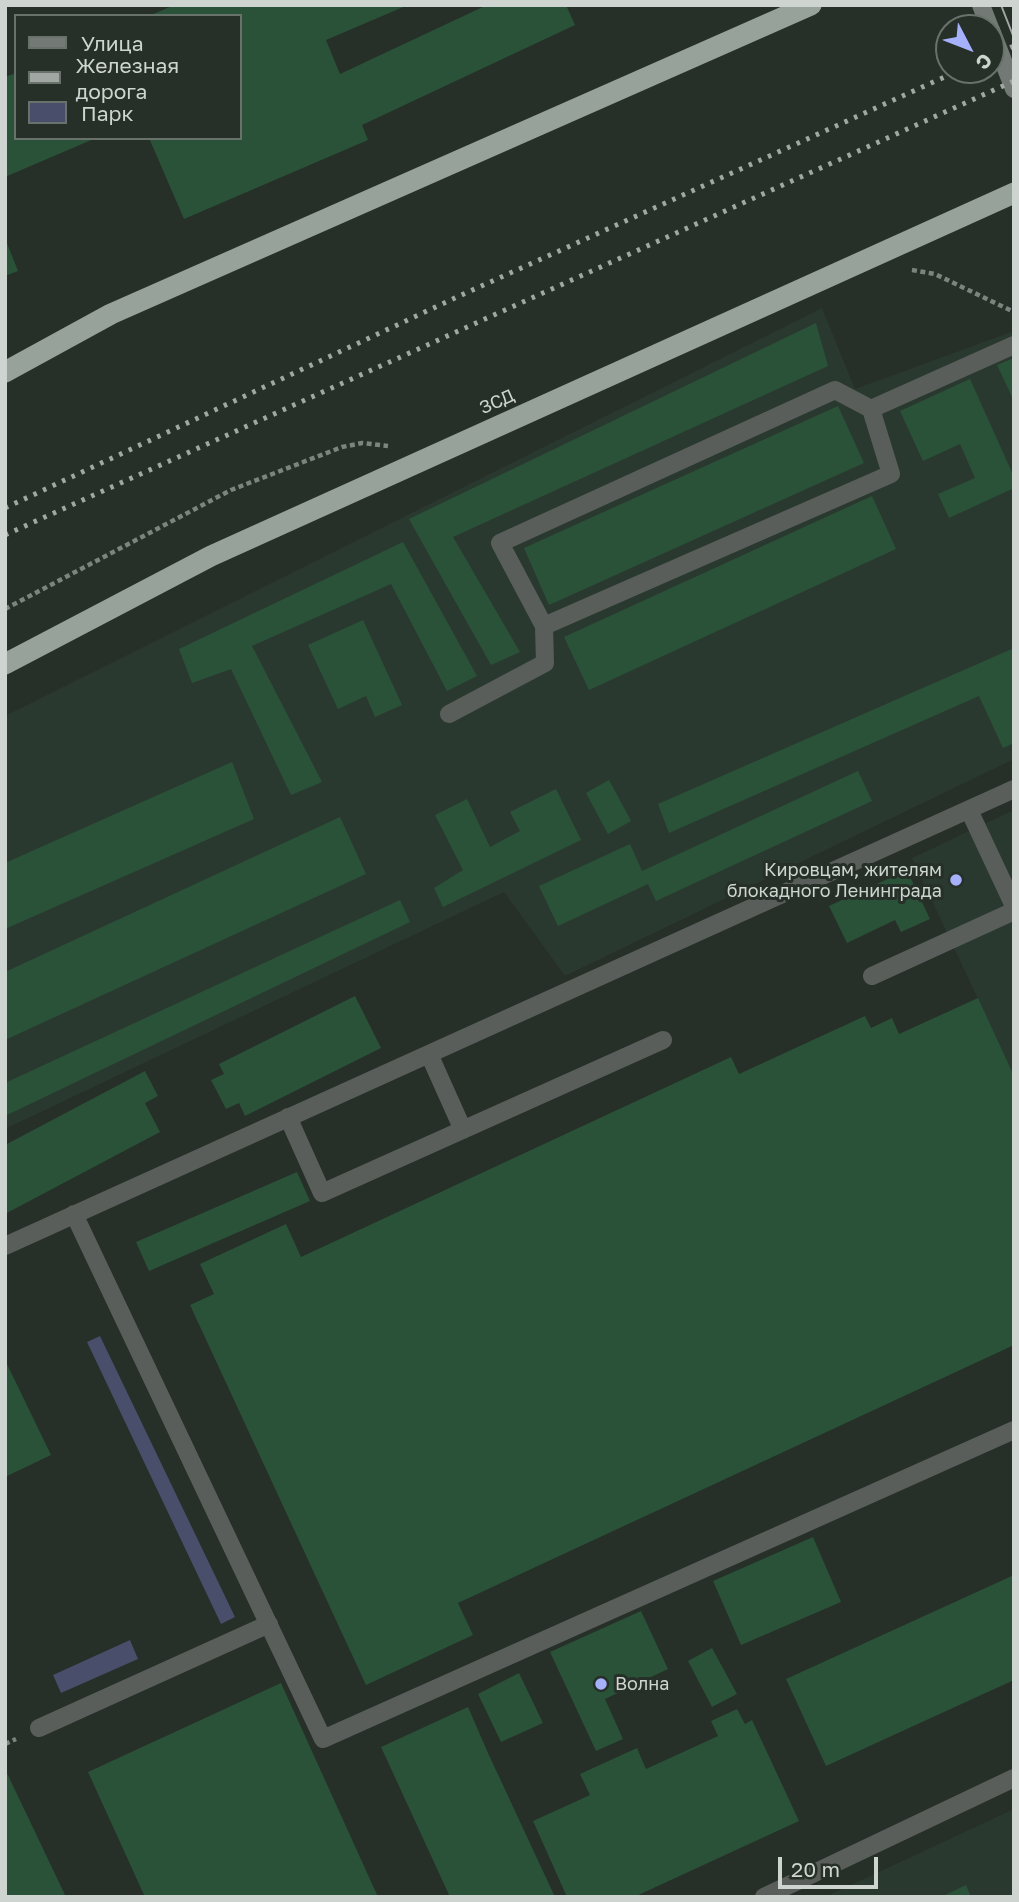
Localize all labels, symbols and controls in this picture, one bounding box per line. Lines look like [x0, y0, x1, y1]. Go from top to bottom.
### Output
legend [14, 14, 242, 140]
north arrow [935, 14, 1005, 84]
text: Улица [81, 30, 144, 56]
text: С [971, 49, 998, 75]
text: Железная дорога [75, 52, 179, 104]
text: Парк [81, 100, 134, 126]
street label: ЗСД [476, 385, 518, 419]
place label: Кировцам, жителям блокадного Ленинграда [727, 859, 942, 902]
marker: Кировцам, жителям блокадного Ленинграда [948, 872, 964, 888]
place label: Волна [615, 1673, 669, 1695]
marker: Волна [593, 1676, 609, 1692]
scale bar [781, 1842, 881, 1886]
text: 20 m [791, 1856, 840, 1882]

